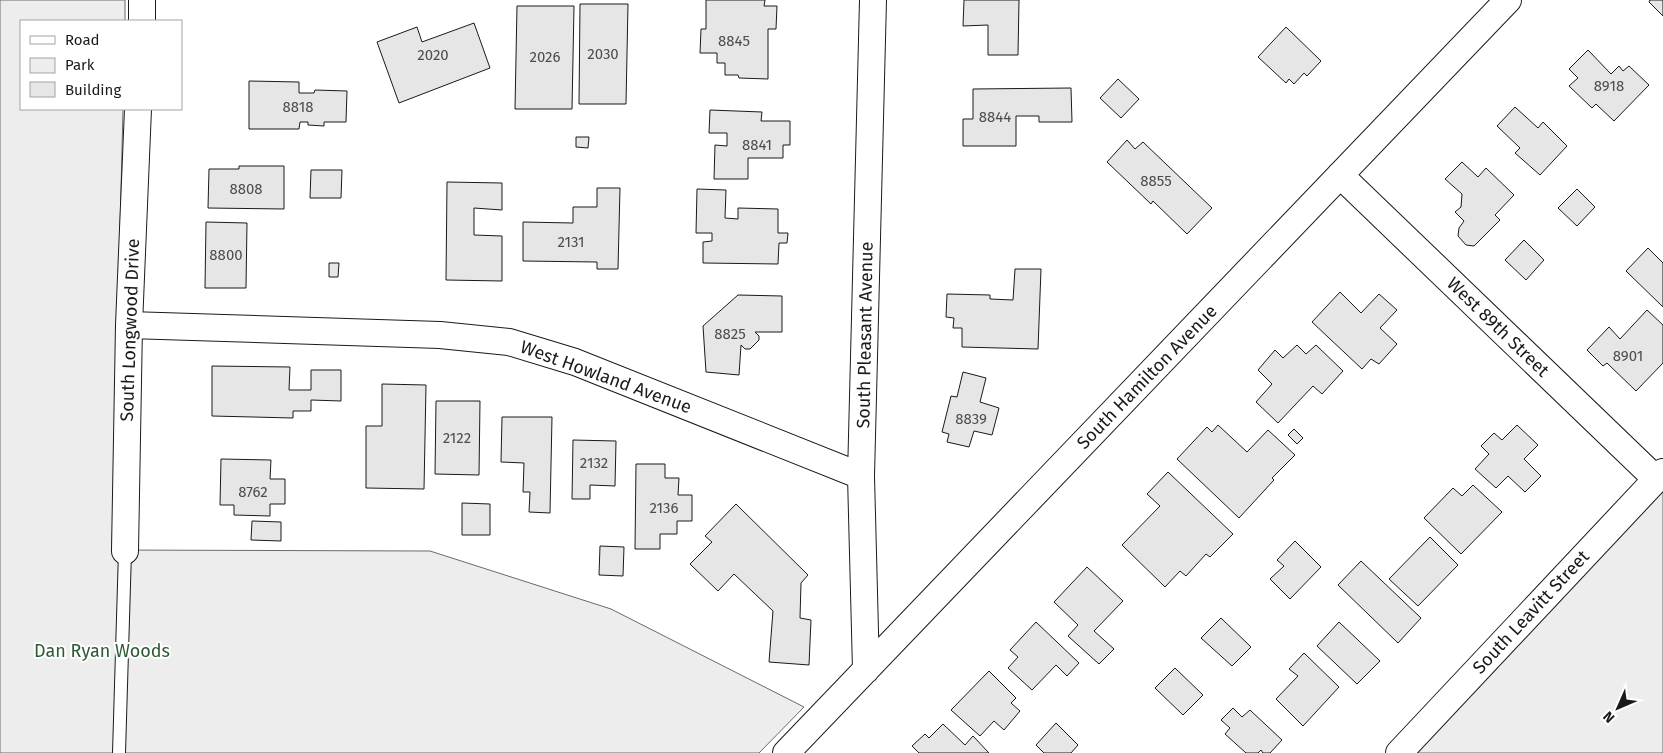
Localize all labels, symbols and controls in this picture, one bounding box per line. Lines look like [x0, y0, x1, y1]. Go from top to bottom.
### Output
legend [20, 20, 182, 110]
text: Road [65, 31, 100, 49]
house number: 8845 [718, 32, 750, 50]
house number: 2030 [587, 45, 619, 63]
house number: 2020 [417, 46, 449, 64]
house number: 2026 [529, 48, 561, 66]
text: Park [65, 56, 95, 74]
house number: 8918 [1594, 77, 1624, 95]
text: Building [65, 81, 121, 99]
house number: 8818 [283, 98, 313, 116]
house number: 8844 [979, 108, 1011, 126]
house number: 8841 [742, 136, 772, 154]
house number: 8855 [1140, 172, 1172, 190]
house number: 8808 [229, 180, 263, 198]
house number: 2131 [557, 233, 585, 251]
street label: South Longwood Drive [116, 238, 144, 422]
street label: South Pleasant Avenue [852, 241, 878, 429]
house number: 8800 [209, 246, 243, 264]
street label: West 89th Street [1442, 273, 1554, 382]
street label: South Hamilton Avenue [1072, 300, 1222, 454]
house number: 8825 [714, 325, 746, 343]
street label: West Howland Avenue [517, 336, 695, 418]
house number: 8901 [1613, 347, 1643, 365]
house number: 8839 [955, 410, 987, 428]
house number: 2122 [443, 429, 471, 447]
house number: 2132 [580, 454, 608, 472]
house number: 8762 [238, 483, 268, 501]
house number: 2136 [649, 499, 679, 517]
street label: South Leavitt Street [1468, 545, 1594, 678]
park label: Dan Ryan Woods [34, 640, 170, 662]
north arrow [1593, 683, 1643, 733]
text: N [1600, 708, 1618, 726]

